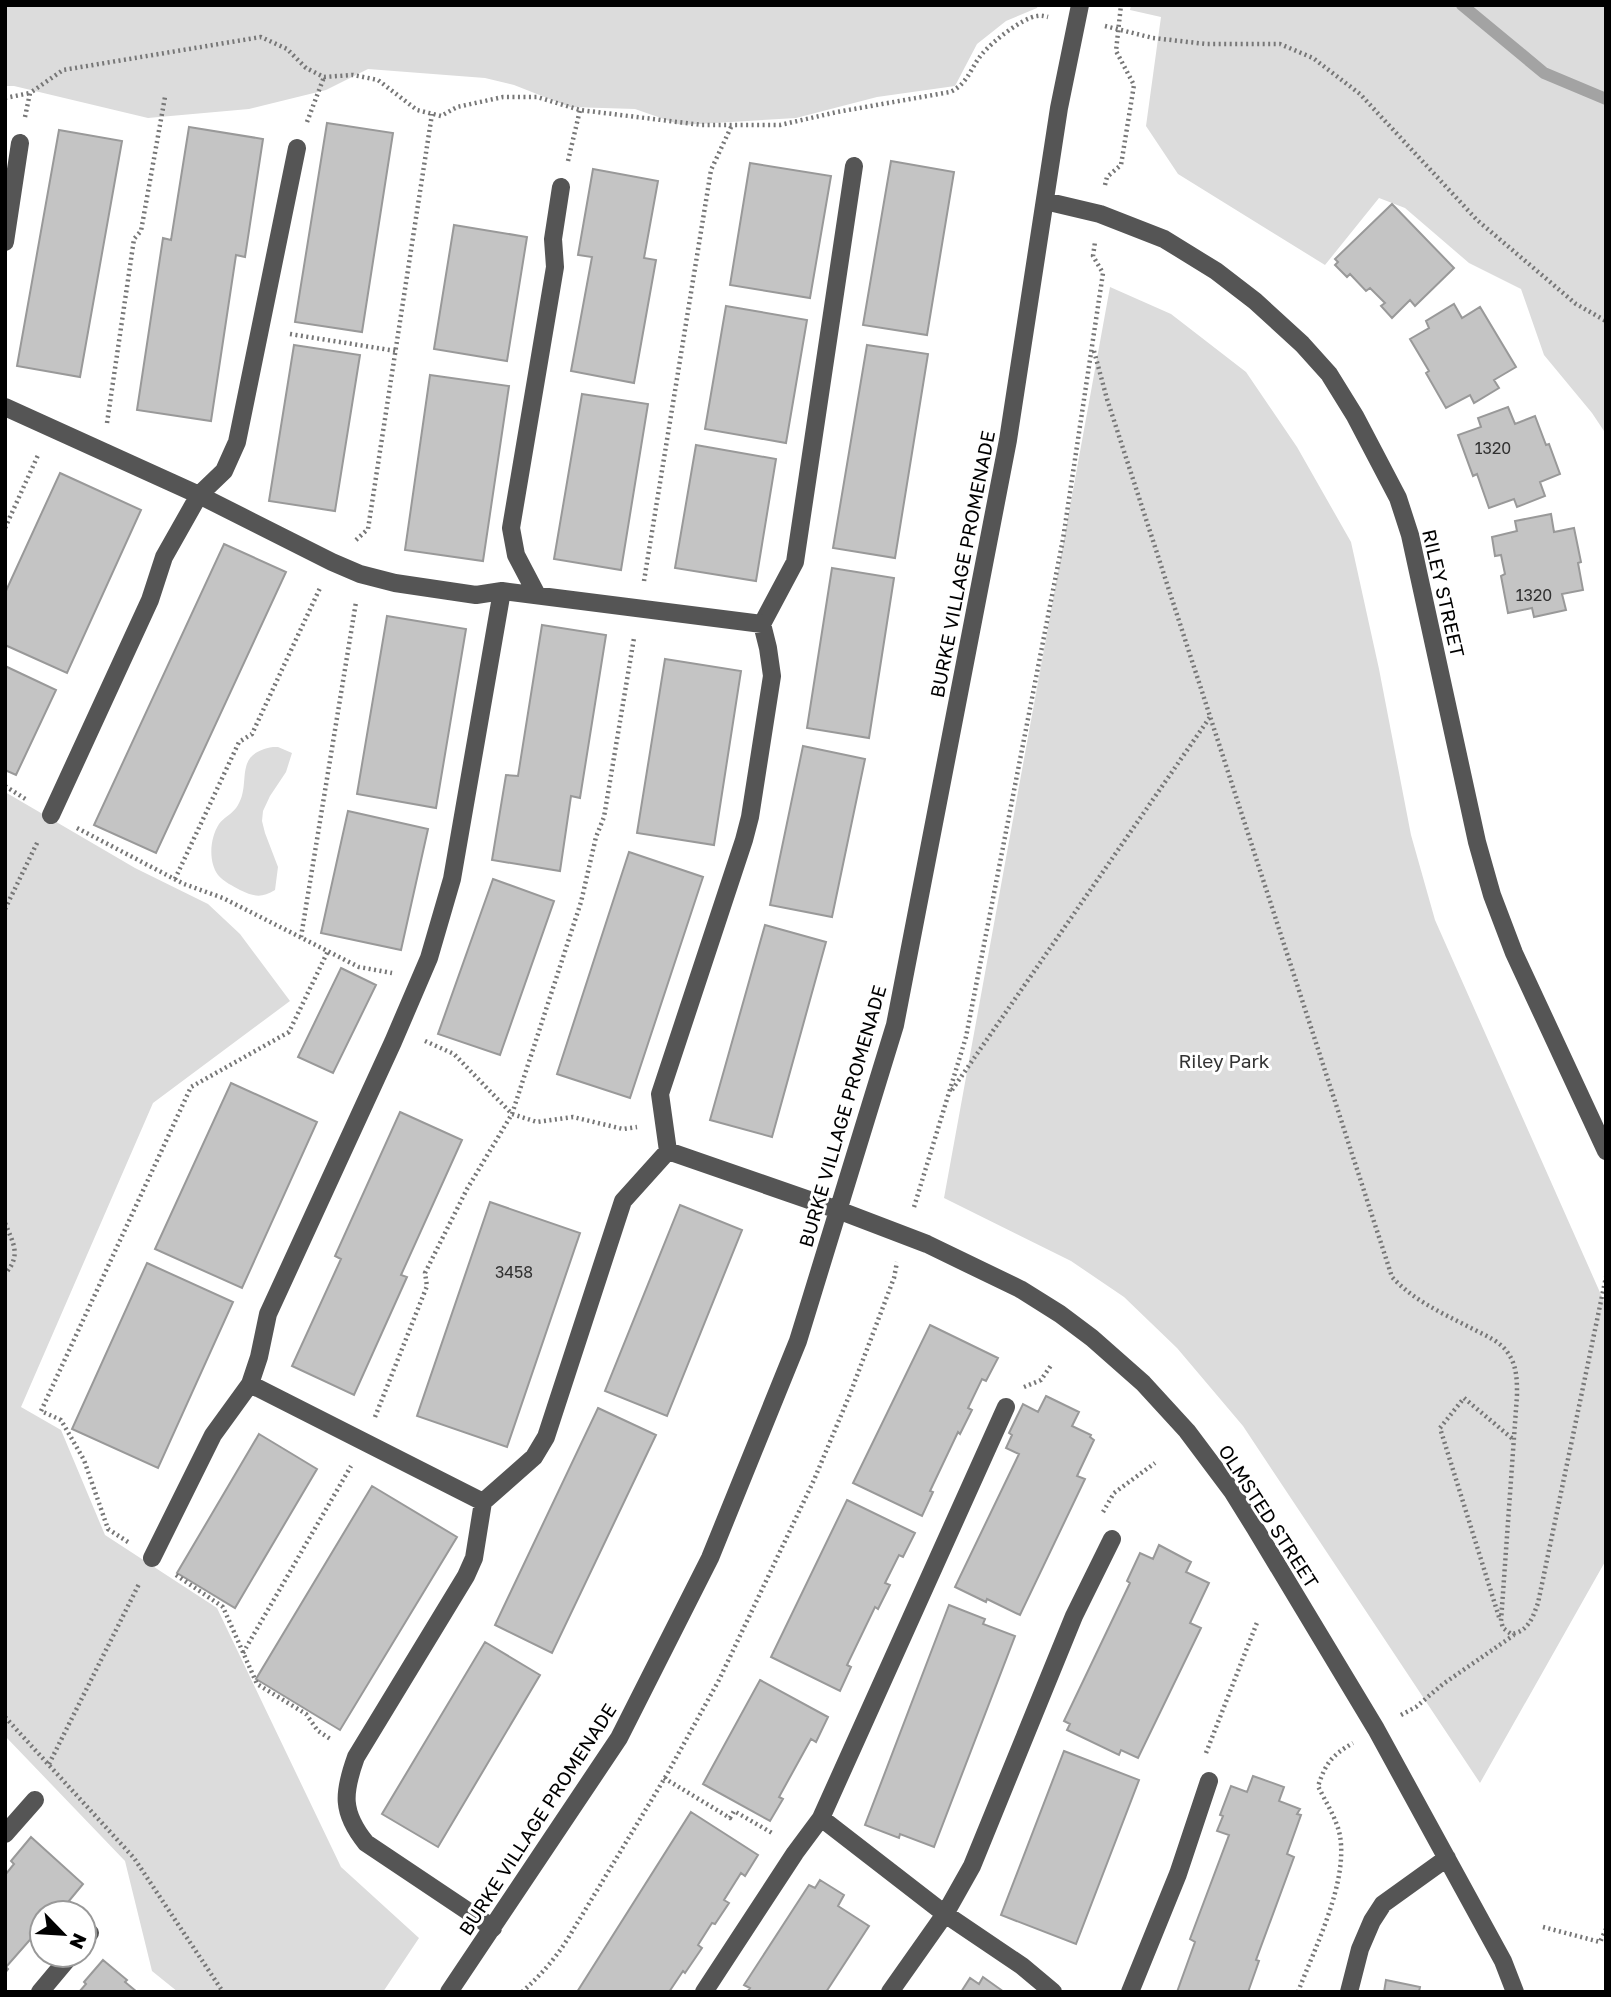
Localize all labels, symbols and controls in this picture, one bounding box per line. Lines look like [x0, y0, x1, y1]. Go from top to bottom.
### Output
street label: BURKE VILLAGE PROMENADE [925, 429, 999, 699]
house number: 1320 [1475, 438, 1511, 458]
street label: RILEY STREET [1418, 527, 1470, 659]
house number: 1320 [1516, 585, 1552, 605]
street label: BURKE VILLAGE PROMENADE [794, 982, 890, 1250]
park label: Riley Park [1178, 1049, 1270, 1072]
house number: 3458 [495, 1262, 533, 1282]
street label: OLMSTED STREET [1214, 1440, 1324, 1592]
street label: BURKE VILLAGE PROMENADE [453, 1699, 621, 1939]
north arrow [28, 1899, 98, 1969]
text: N [65, 1930, 92, 1953]

